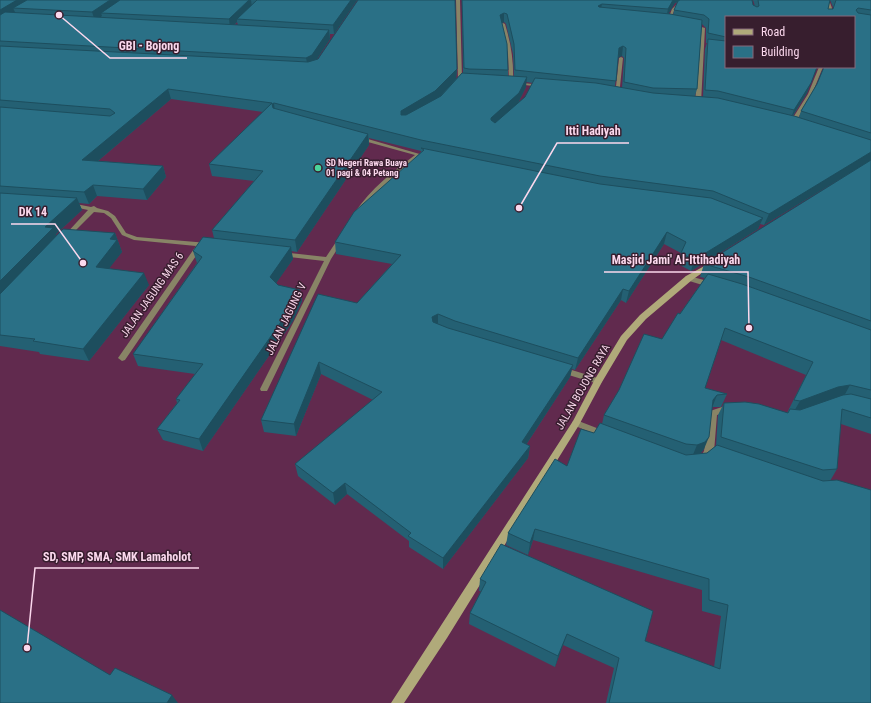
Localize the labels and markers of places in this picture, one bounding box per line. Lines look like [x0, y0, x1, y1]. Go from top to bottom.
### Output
callout: GBI - Bojong [110, 34, 187, 58]
callout: Itti Hadiyah [557, 119, 629, 143]
place label: SD Negeri Rawa Buaya 01 pagi & 04 Petang [326, 158, 407, 178]
marker: SD Negeri Rawa Buaya 01 pagi & 04 Petang [313, 163, 323, 173]
callout: DK 14 [11, 200, 55, 224]
callout: Masjid Jami' Al-Ittihadiyah [604, 248, 748, 272]
callout: SD, SMP, SMA, SMK Lamaholot [35, 544, 199, 568]

